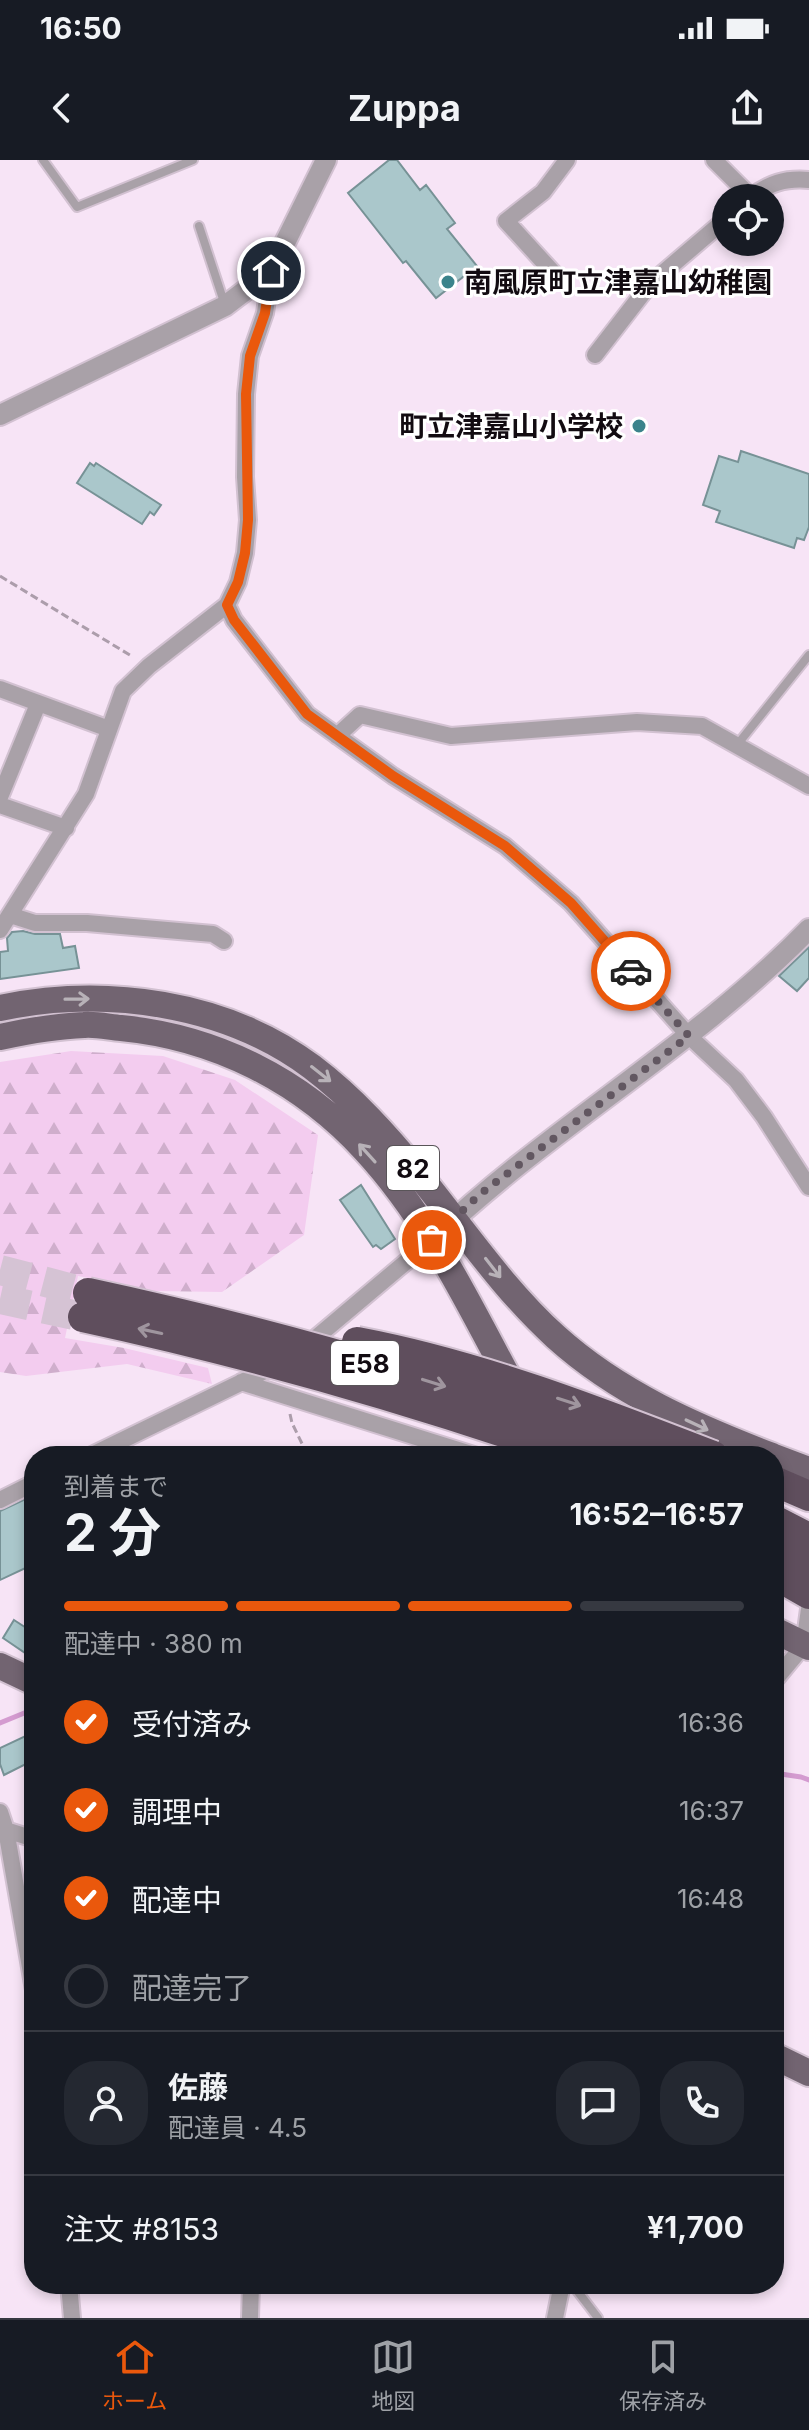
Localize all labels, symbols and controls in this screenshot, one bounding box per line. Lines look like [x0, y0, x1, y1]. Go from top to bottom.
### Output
text: 16:50 [40, 10, 122, 46]
icon: back [40, 86, 84, 130]
text: Zuppa [348, 86, 461, 130]
icon: share [725, 86, 769, 130]
map controls [712, 184, 784, 256]
button: locate [712, 184, 784, 256]
pin [237, 237, 305, 305]
icon: home [249, 249, 293, 293]
place label: 南風原町立津嘉山幼稚園 [464, 265, 772, 299]
marker: 南風原町立津嘉山幼稚園 [439, 273, 457, 291]
place label: 町立津嘉山小学校 [399, 409, 623, 443]
marker: 町立津嘉山小学校 [630, 417, 648, 435]
courier [591, 931, 671, 1011]
icon: car [609, 949, 653, 993]
one-way arrow [63, 991, 90, 1006]
one-way arrow [310, 1065, 331, 1083]
one-way arrow [359, 1143, 377, 1163]
road number: 82 [387, 1146, 439, 1190]
pin [398, 1206, 466, 1274]
icon: bag [410, 1218, 454, 1262]
one-way arrow [485, 1257, 502, 1278]
one-way arrow [137, 1323, 163, 1338]
road number: E58 [331, 1341, 399, 1385]
one-way arrow [421, 1376, 447, 1391]
one-way arrow [555, 1395, 581, 1410]
one-way arrow [684, 1418, 708, 1433]
text: 到着まで [64, 1471, 168, 1502]
text: 16:52–16:57 [569, 1496, 744, 1532]
text: 2 分 [64, 1501, 161, 1564]
text: 配達中 · 380 m [64, 1628, 243, 1659]
icon: check [64, 1700, 108, 1744]
text: 受付済み [132, 1706, 252, 1742]
text: 16:36 [678, 1707, 744, 1738]
icon: check [64, 1788, 108, 1832]
text: 調理中 [132, 1794, 222, 1830]
text: 16:37 [679, 1795, 744, 1826]
icon: check [64, 1876, 108, 1920]
text: 配達中 [132, 1882, 222, 1918]
text: 16:48 [677, 1883, 744, 1914]
text: 配達完了 [132, 1970, 252, 2006]
button: person [64, 2061, 148, 2145]
button: chat [556, 2061, 640, 2145]
button: phone [660, 2061, 744, 2145]
text: 佐藤 [168, 2069, 228, 2105]
text: 配達員 · 4.5 [168, 2112, 307, 2143]
text: ¥1,700 [647, 2209, 744, 2245]
text: 注文 #8153 [64, 2211, 219, 2247]
tab: ホーム [102, 2335, 167, 2415]
tab: 地図 [371, 2335, 415, 2415]
tab: 保存済み [619, 2335, 707, 2415]

